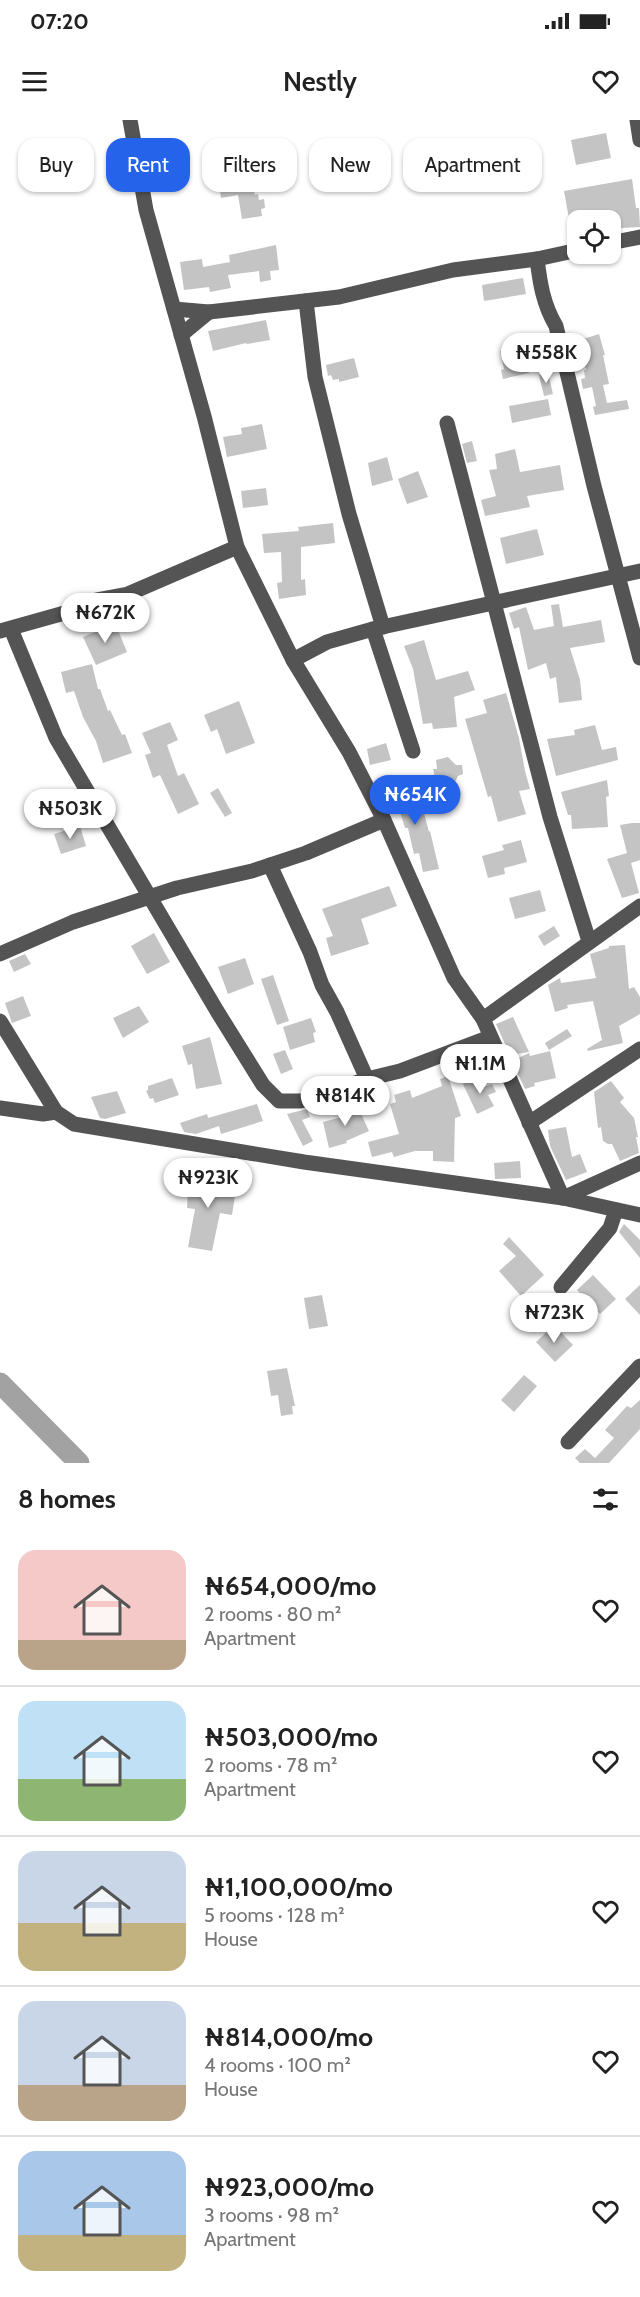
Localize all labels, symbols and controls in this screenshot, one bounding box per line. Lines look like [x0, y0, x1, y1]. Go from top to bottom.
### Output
text: 07:20 [30, 8, 89, 35]
icon: menu [18, 65, 51, 98]
text: Nestly [283, 65, 357, 98]
icon: heart [589, 65, 622, 98]
chip: Buy [18, 138, 94, 192]
chip: Rent [106, 138, 190, 192]
chip: Filters [202, 138, 297, 192]
chip: New [309, 138, 391, 192]
chip: Apartment [403, 138, 542, 192]
map controls [567, 210, 621, 264]
button: locate [567, 210, 621, 264]
pin: ₦558K [504, 333, 588, 384]
text: ₦558K [515, 340, 577, 364]
pin: ₦672K [63, 593, 147, 644]
text: ₦672K [75, 600, 135, 624]
pin: ₦654K [373, 775, 457, 826]
text: ₦654K [383, 782, 447, 806]
pin: ₦503K [28, 789, 112, 840]
text: ₦503K [38, 796, 102, 820]
pin: ₦1.1M [438, 1044, 522, 1095]
text: ₦1.1M [454, 1051, 506, 1075]
pin: ₦814K [303, 1076, 387, 1127]
text: ₦814K [315, 1083, 375, 1107]
pin: ₦923K [166, 1158, 250, 1209]
text: ₦923K [177, 1165, 239, 1189]
pin: ₦723K [512, 1293, 596, 1344]
text: ₦723K [524, 1300, 584, 1324]
text: 8 homes [18, 1483, 116, 1515]
icon: filters [589, 1483, 622, 1516]
text: ₦654,000/mo [204, 1570, 376, 1602]
icon: home [66, 1574, 138, 1646]
icon: heart [589, 1594, 622, 1627]
text: 2 rooms · 80 m² [204, 1602, 341, 1626]
text: Apartment [204, 1626, 296, 1650]
text: ₦503,000/mo [204, 1721, 378, 1753]
icon: home [66, 1725, 138, 1797]
icon: heart [589, 1745, 622, 1778]
text: 2 rooms · 78 m² [204, 1753, 337, 1777]
text: Apartment [204, 1777, 296, 1801]
text: ₦1,100,000/mo [204, 1871, 393, 1903]
icon: home [66, 1875, 138, 1947]
icon: heart [589, 1895, 622, 1928]
text: 5 rooms · 128 m² [204, 1903, 345, 1927]
text: House [204, 1927, 258, 1951]
text: ₦814,000/mo [204, 2021, 373, 2053]
icon: home [66, 2025, 138, 2097]
icon: heart [589, 2045, 622, 2078]
text: 4 rooms · 100 m² [204, 2053, 351, 2077]
text: House [204, 2077, 258, 2101]
text: ₦923,000/mo [204, 2171, 374, 2203]
icon: home [66, 2175, 138, 2247]
icon: heart [589, 2195, 622, 2228]
text: 3 rooms · 98 m² [204, 2203, 339, 2227]
text: Apartment [204, 2227, 296, 2251]

